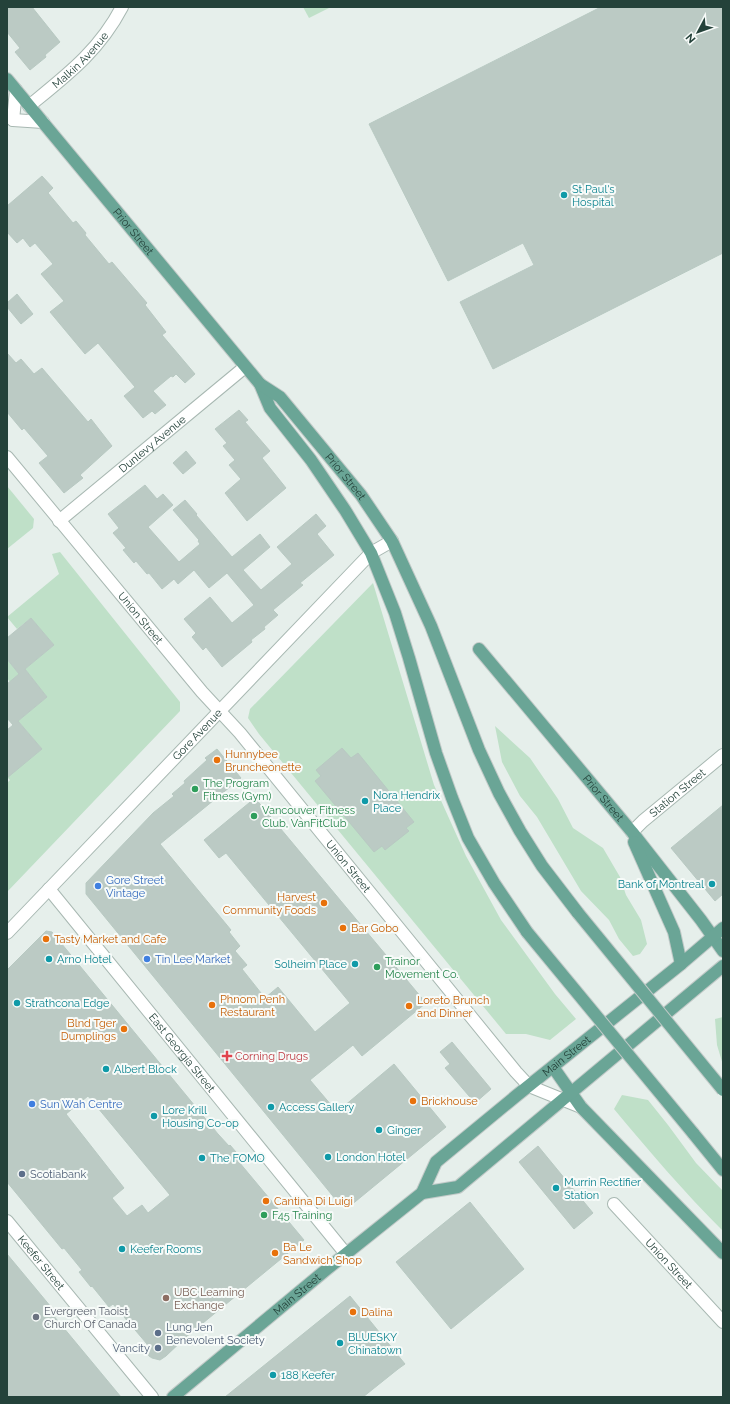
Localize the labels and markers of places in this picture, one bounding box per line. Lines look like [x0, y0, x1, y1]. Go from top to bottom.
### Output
place label: St Paul's Hospital [572, 183, 615, 209]
marker: St Paul's Hospital [559, 190, 569, 200]
place label: Hunnybee Bruncheonette [225, 748, 302, 774]
marker: Hunnybee Bruncheonette [212, 755, 222, 765]
place label: The Program Fitness (Gym) [203, 777, 271, 803]
marker: The Program Fitness (Gym) [190, 784, 200, 794]
place label: Nora Hendrix Place [373, 789, 441, 815]
marker: Nora Hendrix Place [360, 796, 370, 806]
place label: Vancouver Fitness Club, VanFitClub [262, 804, 355, 830]
marker: Vancouver Fitness Club, VanFitClub [249, 811, 259, 821]
place label: Gore Street Vintage [106, 874, 164, 900]
place label: Bank of Montreal [618, 878, 704, 891]
marker: Bank of Montreal [707, 879, 717, 889]
marker: Gore Street Vintage [93, 881, 103, 891]
place label: Harvest Community Foods [223, 891, 316, 917]
marker: Harvest Community Foods [319, 898, 329, 908]
place label: Bar Gobo [351, 922, 399, 935]
marker: Bar Gobo [338, 923, 348, 933]
place label: Tasty Market and Cafe [54, 933, 167, 946]
marker: Tasty Market and Cafe [41, 934, 51, 944]
place label: Arno Hotel [57, 953, 112, 966]
place label: Tin Lee Market [155, 953, 231, 966]
marker: Arno Hotel [44, 954, 54, 964]
marker: Tin Lee Market [142, 954, 152, 964]
place label: Trainor Movement Co. [385, 955, 458, 981]
place label: Solheim Place [274, 958, 348, 971]
marker: Solheim Place [350, 959, 360, 969]
marker: Trainor Movement Co. [372, 962, 382, 972]
place label: Phnom Penh Restaurant [220, 993, 285, 1019]
place label: Loreto Brunch and Dinner [417, 994, 489, 1020]
place label: Strathcona Edge [25, 997, 110, 1010]
marker: Strathcona Edge [12, 998, 22, 1008]
marker: Phnom Penh Restaurant [207, 1000, 217, 1010]
marker: Loreto Brunch and Dinner [404, 1001, 414, 1011]
place label: Blnd Tger Dumplings [61, 1017, 116, 1043]
marker: Blnd Tger Dumplings [119, 1024, 129, 1034]
place label: Corning Drugs [235, 1050, 308, 1063]
marker: Corning Drugs [222, 1051, 232, 1061]
place label: Albert Block [114, 1063, 177, 1076]
marker: Albert Block [101, 1064, 111, 1074]
place label: Brickhouse [421, 1095, 478, 1108]
marker: Brickhouse [408, 1096, 418, 1106]
place label: Sun Wah Centre [40, 1098, 123, 1111]
marker: Sun Wah Centre [27, 1099, 37, 1109]
place label: Access Gallery [279, 1101, 354, 1114]
marker: Access Gallery [266, 1102, 276, 1112]
place label: Lore Krill Housing Co-op [162, 1104, 239, 1130]
marker: Lore Krill Housing Co-op [149, 1111, 159, 1121]
place label: Ginger [387, 1124, 421, 1137]
marker: Ginger [374, 1125, 384, 1135]
place label: London Hotel [336, 1151, 405, 1164]
place label: The FOMO [210, 1152, 265, 1165]
marker: London Hotel [323, 1152, 333, 1162]
marker: The FOMO [197, 1153, 207, 1163]
place label: Scotiabank [30, 1168, 86, 1181]
marker: Scotiabank [17, 1169, 27, 1179]
place label: Murrin Rectifier Station [564, 1176, 641, 1202]
marker: Murrin Rectifier Station [551, 1183, 561, 1193]
place label: Cantina Di Luigi [274, 1195, 353, 1208]
marker: Cantina Di Luigi [261, 1196, 271, 1206]
place label: F45 Training [272, 1209, 332, 1222]
marker: F45 Training [259, 1210, 269, 1220]
place label: Ba Le Sandwich Shop [283, 1241, 362, 1267]
place label: Keefer Rooms [130, 1243, 201, 1256]
marker: Keefer Rooms [117, 1244, 127, 1254]
marker: Ba Le Sandwich Shop [270, 1248, 280, 1258]
place label: UBC Learning Exchange [174, 1286, 245, 1312]
marker: UBC Learning Exchange [161, 1293, 171, 1303]
place label: Evergreen Taoist Church Of Canada [44, 1305, 137, 1331]
place label: Dalina [361, 1306, 393, 1319]
marker: Dalina [348, 1307, 358, 1317]
marker: Evergreen Taoist Church Of Canada [31, 1312, 41, 1322]
place label: Lung Jen Benevolent Society [166, 1321, 265, 1347]
marker: Lung Jen Benevolent Society [153, 1328, 163, 1338]
place label: BLUESKY Chinatown [348, 1331, 402, 1357]
marker: BLUESKY Chinatown [335, 1338, 345, 1348]
place label: Vancity [113, 1342, 150, 1355]
marker: Vancity [153, 1343, 163, 1353]
place label: 188 Keefer [281, 1369, 335, 1382]
marker: 188 Keefer [268, 1370, 278, 1380]

